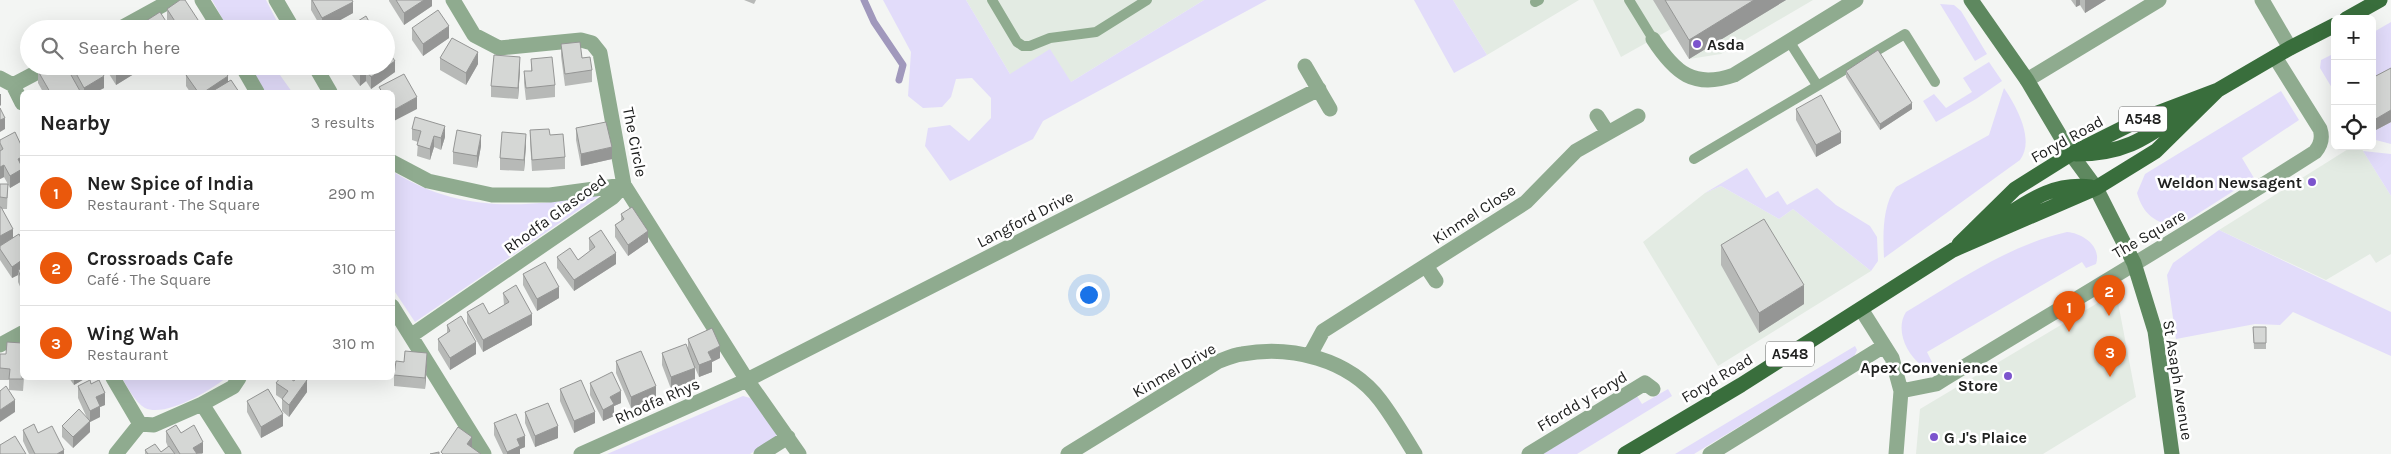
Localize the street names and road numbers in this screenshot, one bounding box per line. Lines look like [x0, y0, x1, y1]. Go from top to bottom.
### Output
street label: The Circle [619, 105, 651, 179]
road number: A548 [2119, 106, 2167, 132]
street label: Foryd Road [2027, 111, 2107, 167]
street label: Rhodfa Glascoed [500, 170, 610, 258]
street label: Kinmel Close [1429, 180, 1519, 248]
street label: Langford Drive [974, 187, 1076, 251]
street label: The Square [2109, 205, 2189, 263]
street label: St Asaph Avenue [2159, 319, 2197, 441]
street label: Kinmel Drive [1129, 339, 1219, 401]
road number: A548 [1766, 342, 1814, 366]
street label: Foryd Road [1678, 349, 1756, 407]
street label: Ffordd y Foryd [1533, 367, 1631, 435]
street label: Rhodfa Rhys [612, 374, 702, 428]

